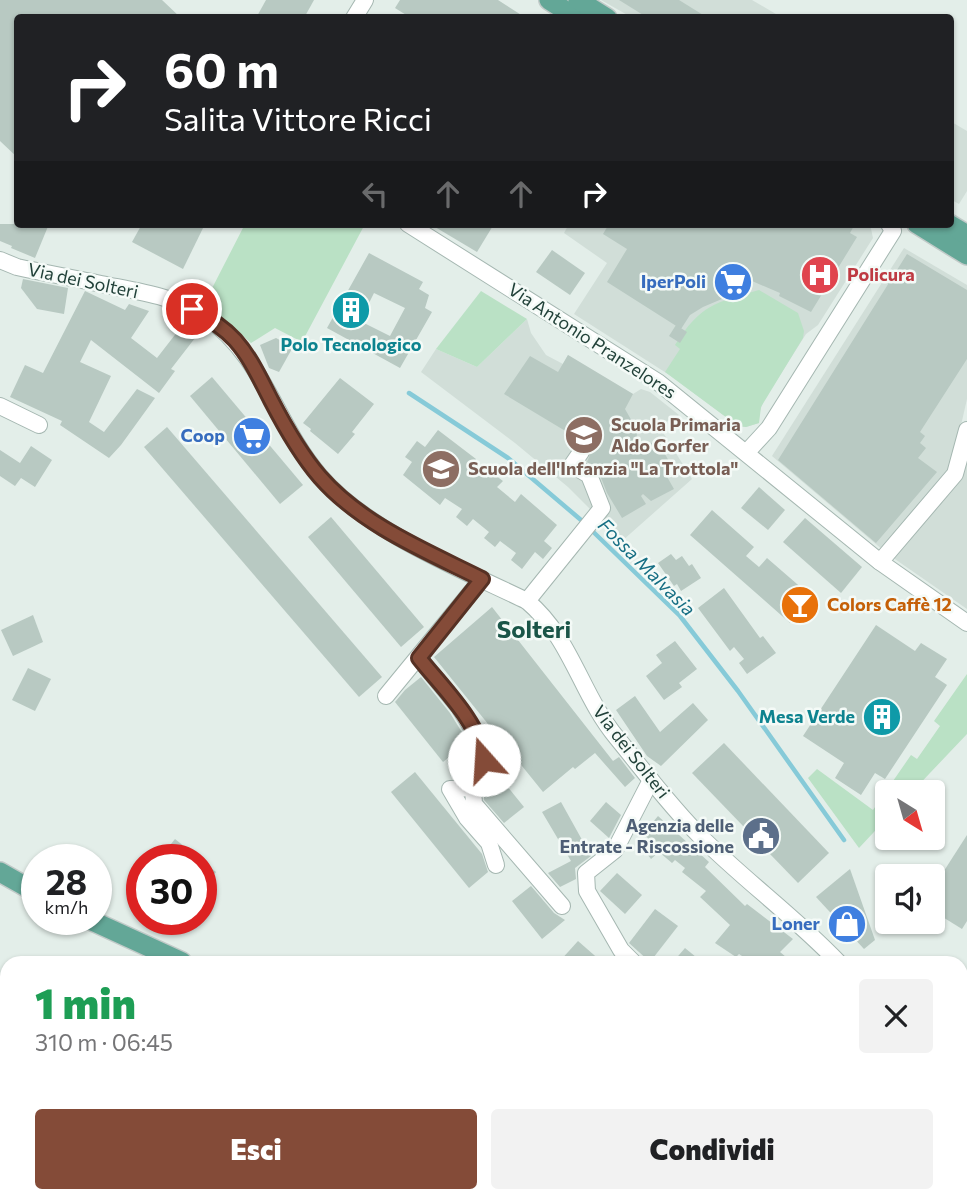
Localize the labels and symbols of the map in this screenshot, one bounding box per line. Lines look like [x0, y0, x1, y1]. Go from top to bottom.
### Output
hospital icon: Policura [799, 254, 841, 296]
street label: Via dei Solteri [26, 258, 140, 302]
supermarket icon: IperPoli [712, 261, 754, 303]
place label: Policura [847, 263, 915, 285]
place label: IperPoli [641, 270, 706, 292]
street label: Via Antonio Pranzelores [504, 278, 681, 403]
pin [162, 279, 222, 339]
building icon: Polo Tecnologico [330, 289, 372, 331]
place label: Polo Tecnologico [281, 333, 422, 355]
place label: Scuola Primaria Aldo Gorfer [611, 413, 741, 456]
school or university icon: Scuola Primaria Aldo Gorfer [563, 414, 605, 456]
supermarket icon: Coop [231, 415, 273, 457]
place label: Coop [181, 424, 225, 446]
school or university icon: Scuola dell'Infanzia "La Trottola" [420, 448, 462, 490]
place label: Scuola dell'Infanzia "La Trottola" [468, 457, 739, 479]
water label: Fossa Malvasia [594, 513, 701, 620]
bar icon: Colors Caffè 12 [779, 584, 821, 626]
place label: Colors Caffè 12 [827, 593, 952, 615]
district label: Solteri [497, 614, 571, 643]
building icon: Mesa Verde [861, 696, 903, 738]
street label: Via dei Solteri [589, 700, 675, 802]
place label: Mesa Verde [759, 705, 855, 727]
position arrow [447, 723, 521, 797]
north arrow [875, 780, 945, 850]
place label: Agenzia delle Entrate - Riscossione [559, 814, 734, 857]
public building icon: Agenzia delle Entrate - Riscossione [740, 815, 782, 857]
speed limit sign: 30 [126, 844, 217, 935]
shop icon: Loner [826, 903, 868, 945]
place label: Loner [771, 912, 821, 934]

